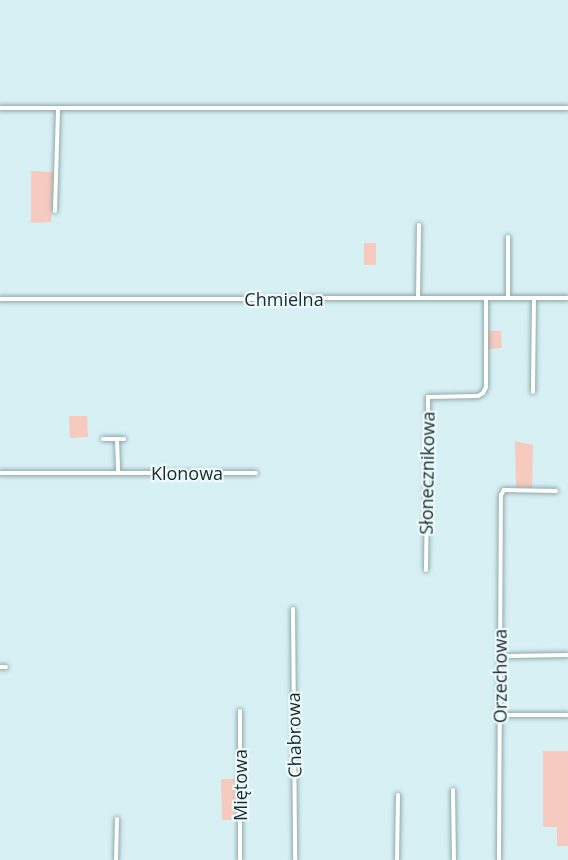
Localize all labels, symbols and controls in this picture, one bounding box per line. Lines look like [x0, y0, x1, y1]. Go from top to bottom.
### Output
street label: Chmielna [244, 288, 324, 310]
street label: Słonecznikowa [415, 411, 439, 535]
street label: Klonowa [151, 462, 223, 484]
street label: Orzechowa [489, 629, 511, 723]
street label: Chabrowa [282, 692, 306, 778]
street label: Miętowa [229, 749, 251, 821]

